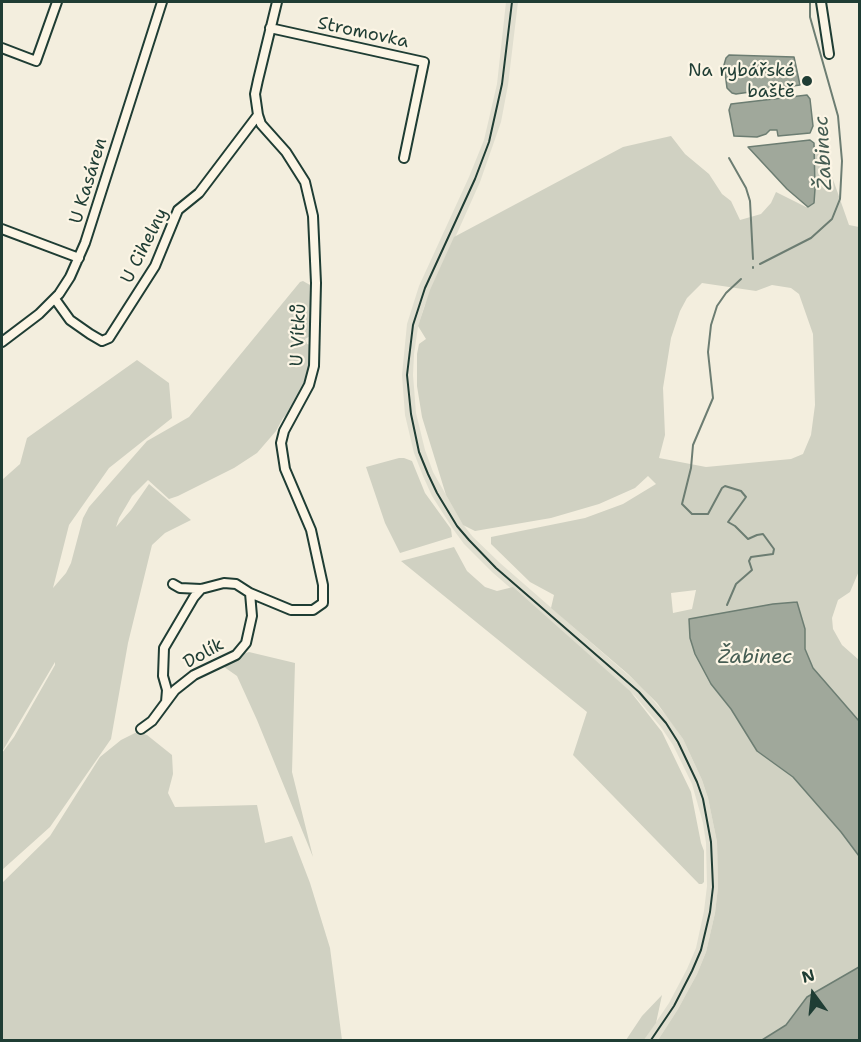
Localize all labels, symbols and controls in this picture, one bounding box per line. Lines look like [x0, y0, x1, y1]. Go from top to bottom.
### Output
street label: Stromovka [315, 13, 411, 53]
place label: Na rybářské baště [688, 60, 795, 103]
marker: Na rybářské baště [800, 74, 814, 88]
water label: Žabinec [810, 115, 838, 191]
street label: U Kasáren [66, 135, 112, 227]
street label: U Cihelny [117, 205, 173, 287]
street label: U Vítků [287, 303, 311, 367]
street label: Dolík [180, 634, 228, 674]
water label: Žabinec [718, 646, 792, 670]
north arrow [783, 964, 843, 1024]
text: N [799, 964, 817, 988]

